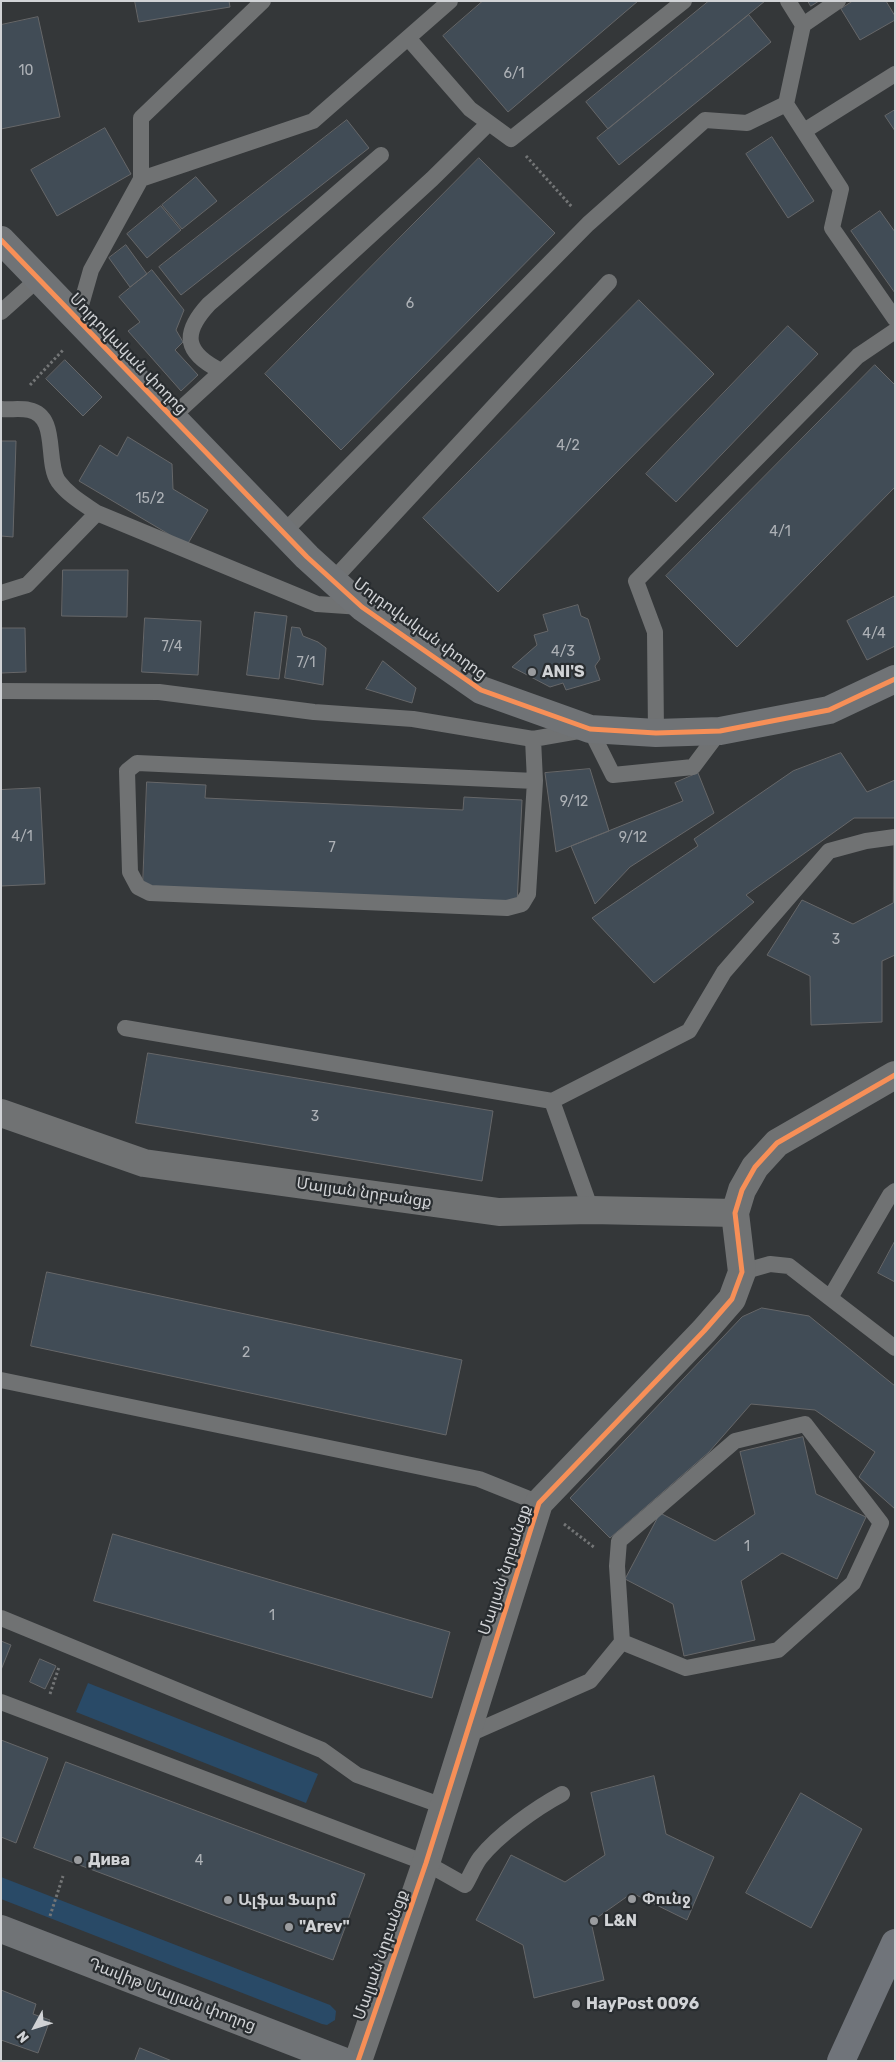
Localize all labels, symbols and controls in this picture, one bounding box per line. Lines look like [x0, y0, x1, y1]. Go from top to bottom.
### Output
house number: 10 [19, 63, 33, 79]
house number: 6/1 [503, 66, 525, 82]
street label: Մոլդովական փողոց [65, 289, 191, 419]
house number: 6 [406, 296, 414, 312]
house number: 4/2 [556, 438, 580, 454]
house number: 15/2 [135, 491, 165, 507]
house number: 4/1 [769, 524, 791, 540]
street label: Մոլդովական փողոց [349, 574, 491, 684]
house number: 4/4 [862, 626, 886, 642]
house number: 7/4 [162, 639, 182, 655]
house number: 4/3 [551, 644, 575, 660]
house number: 7/1 [297, 655, 315, 671]
place label: ANI'S [542, 662, 585, 682]
marker: ANI'S [526, 666, 538, 678]
house number: 9/12 [560, 794, 588, 810]
house number: 4/1 [11, 829, 33, 845]
house number: 9/12 [619, 830, 647, 846]
house number: 7 [328, 840, 336, 856]
house number: 3 [832, 932, 840, 948]
house number: 3 [311, 1109, 319, 1125]
street label: Մալյան նրբանցք [295, 1174, 433, 1212]
house number: 2 [242, 1345, 250, 1361]
street label: Մալյան նրբանցք [475, 1502, 535, 1638]
house number: 1 [744, 1539, 750, 1555]
house number: 1 [269, 1608, 275, 1624]
place label: Дива [88, 1850, 130, 1870]
house number: 4 [195, 1853, 203, 1869]
marker: Дива [72, 1854, 84, 1866]
street label: Մալյան նրբանցք [350, 1887, 412, 2023]
place label: Փունջ [642, 1889, 690, 1909]
place label: Ալֆա Ֆարմ [238, 1890, 336, 1910]
marker: Փունջ [626, 1893, 638, 1905]
marker: Ալֆա Ֆարմ [222, 1894, 234, 1906]
place label: L&N [604, 1911, 637, 1931]
marker: L&N [588, 1915, 600, 1927]
place label: "Arev" [299, 1917, 350, 1937]
marker: "Arev" [283, 1921, 295, 1933]
street label: Դավիթ Մալյան փողոց [85, 1954, 259, 2036]
place label: HayPost 0096 [586, 1994, 699, 2014]
marker: HayPost 0096 [570, 1998, 582, 2010]
north arrow [10, 2002, 60, 2052]
text: N [13, 2027, 33, 2046]

